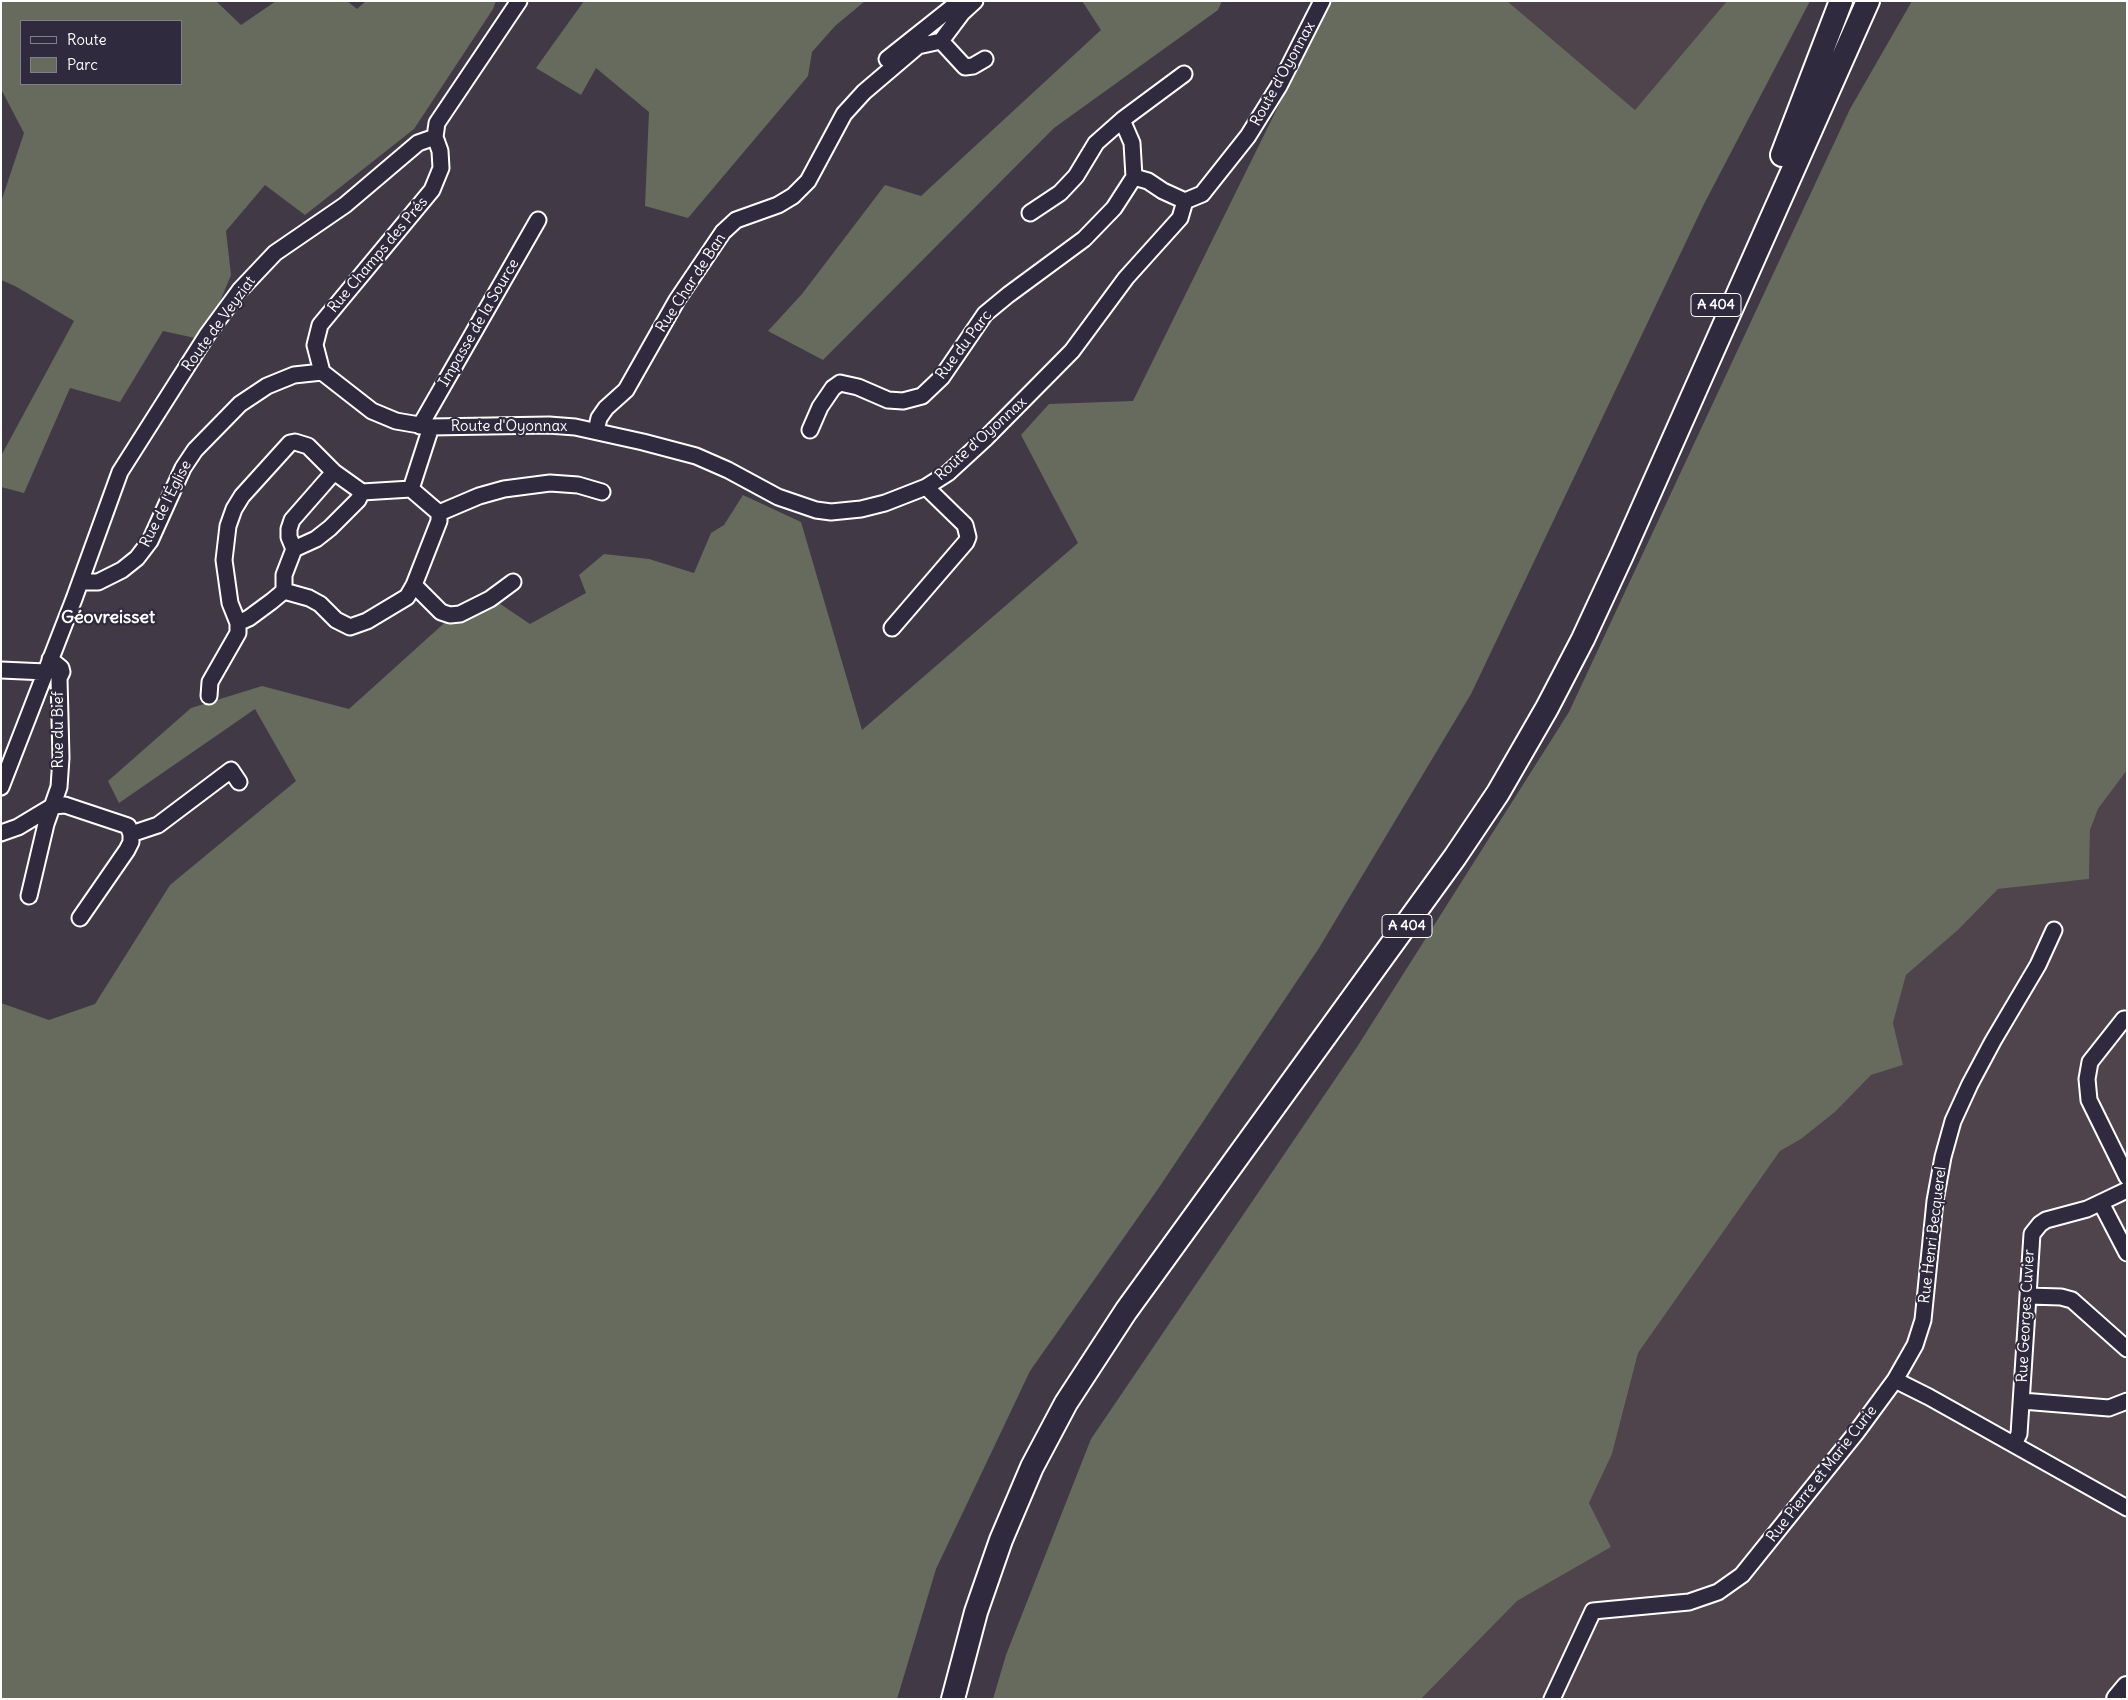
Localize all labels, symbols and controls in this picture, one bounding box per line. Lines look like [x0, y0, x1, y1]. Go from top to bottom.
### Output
street label: Route d'Oyonnax [1247, 19, 1319, 129]
legend [20, 20, 182, 85]
text: Route [67, 30, 107, 49]
text: Parc [67, 55, 98, 74]
street label: Rue Champs des Prés [324, 193, 432, 317]
street label: Rue Char de Ban [652, 230, 730, 336]
street label: Impasse de la Source [435, 256, 523, 390]
street label: Route de Veyziat [178, 273, 260, 375]
road number: A 404 [1691, 294, 1741, 316]
street label: Rue du Parc [932, 307, 996, 383]
street label: Route d'Oyonnax [932, 393, 1030, 485]
street label: Route d'Oyonnax [451, 418, 567, 436]
street label: Rue de l'Église [136, 458, 196, 550]
district label: Géovreisset [61, 607, 155, 629]
street label: Rue du Bief [50, 691, 68, 769]
road number: A 404 [1382, 914, 1432, 938]
street label: Rue Henri Becquerel [1916, 1165, 1950, 1305]
street label: Rue Georges Cuvier [2014, 1249, 2038, 1383]
street label: Rue Pierre et Marie Curie [1763, 1402, 1881, 1546]

